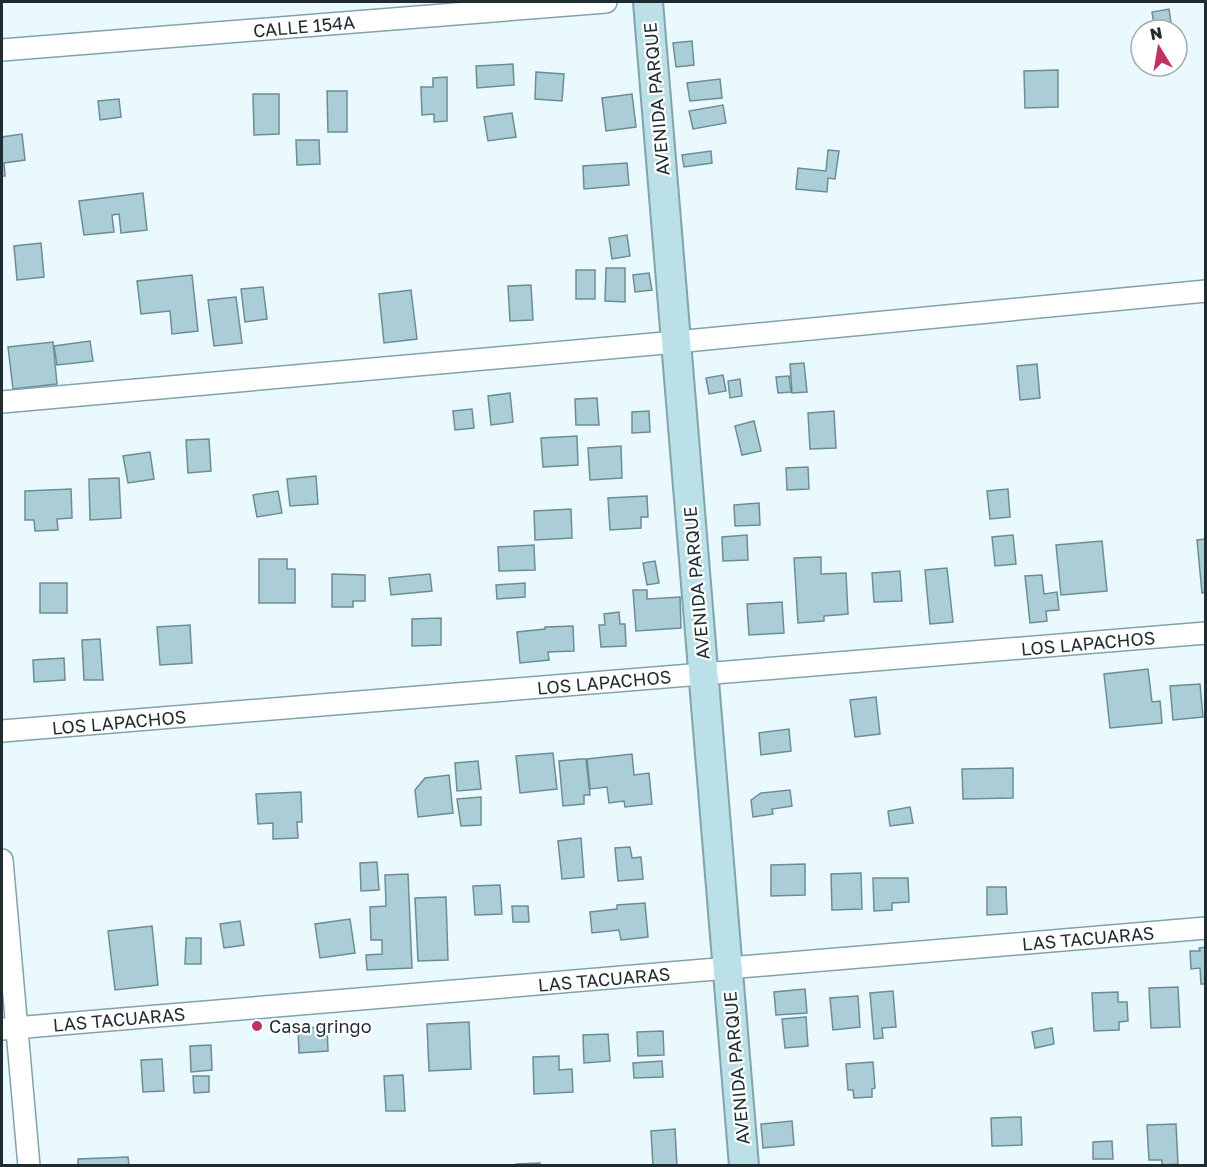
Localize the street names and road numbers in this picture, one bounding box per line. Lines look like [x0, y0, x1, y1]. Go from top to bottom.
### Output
street label: CALLE 154A [252, 11, 356, 41]
street label: AVENIDA PARQUE [638, 21, 674, 177]
street label: AVENIDA PARQUE [678, 505, 714, 661]
street label: LOS LAPACHOS [1020, 626, 1156, 660]
street label: LOS LAPACHOS [536, 665, 672, 699]
street label: LOS LAPACHOS [51, 705, 187, 739]
street label: LAS TACUARAS [1021, 921, 1155, 955]
street label: LAS TACUARAS [537, 962, 671, 996]
street label: AVENIDA PARQUE [718, 990, 754, 1146]
street label: LAS TACUARAS [52, 1002, 186, 1036]

